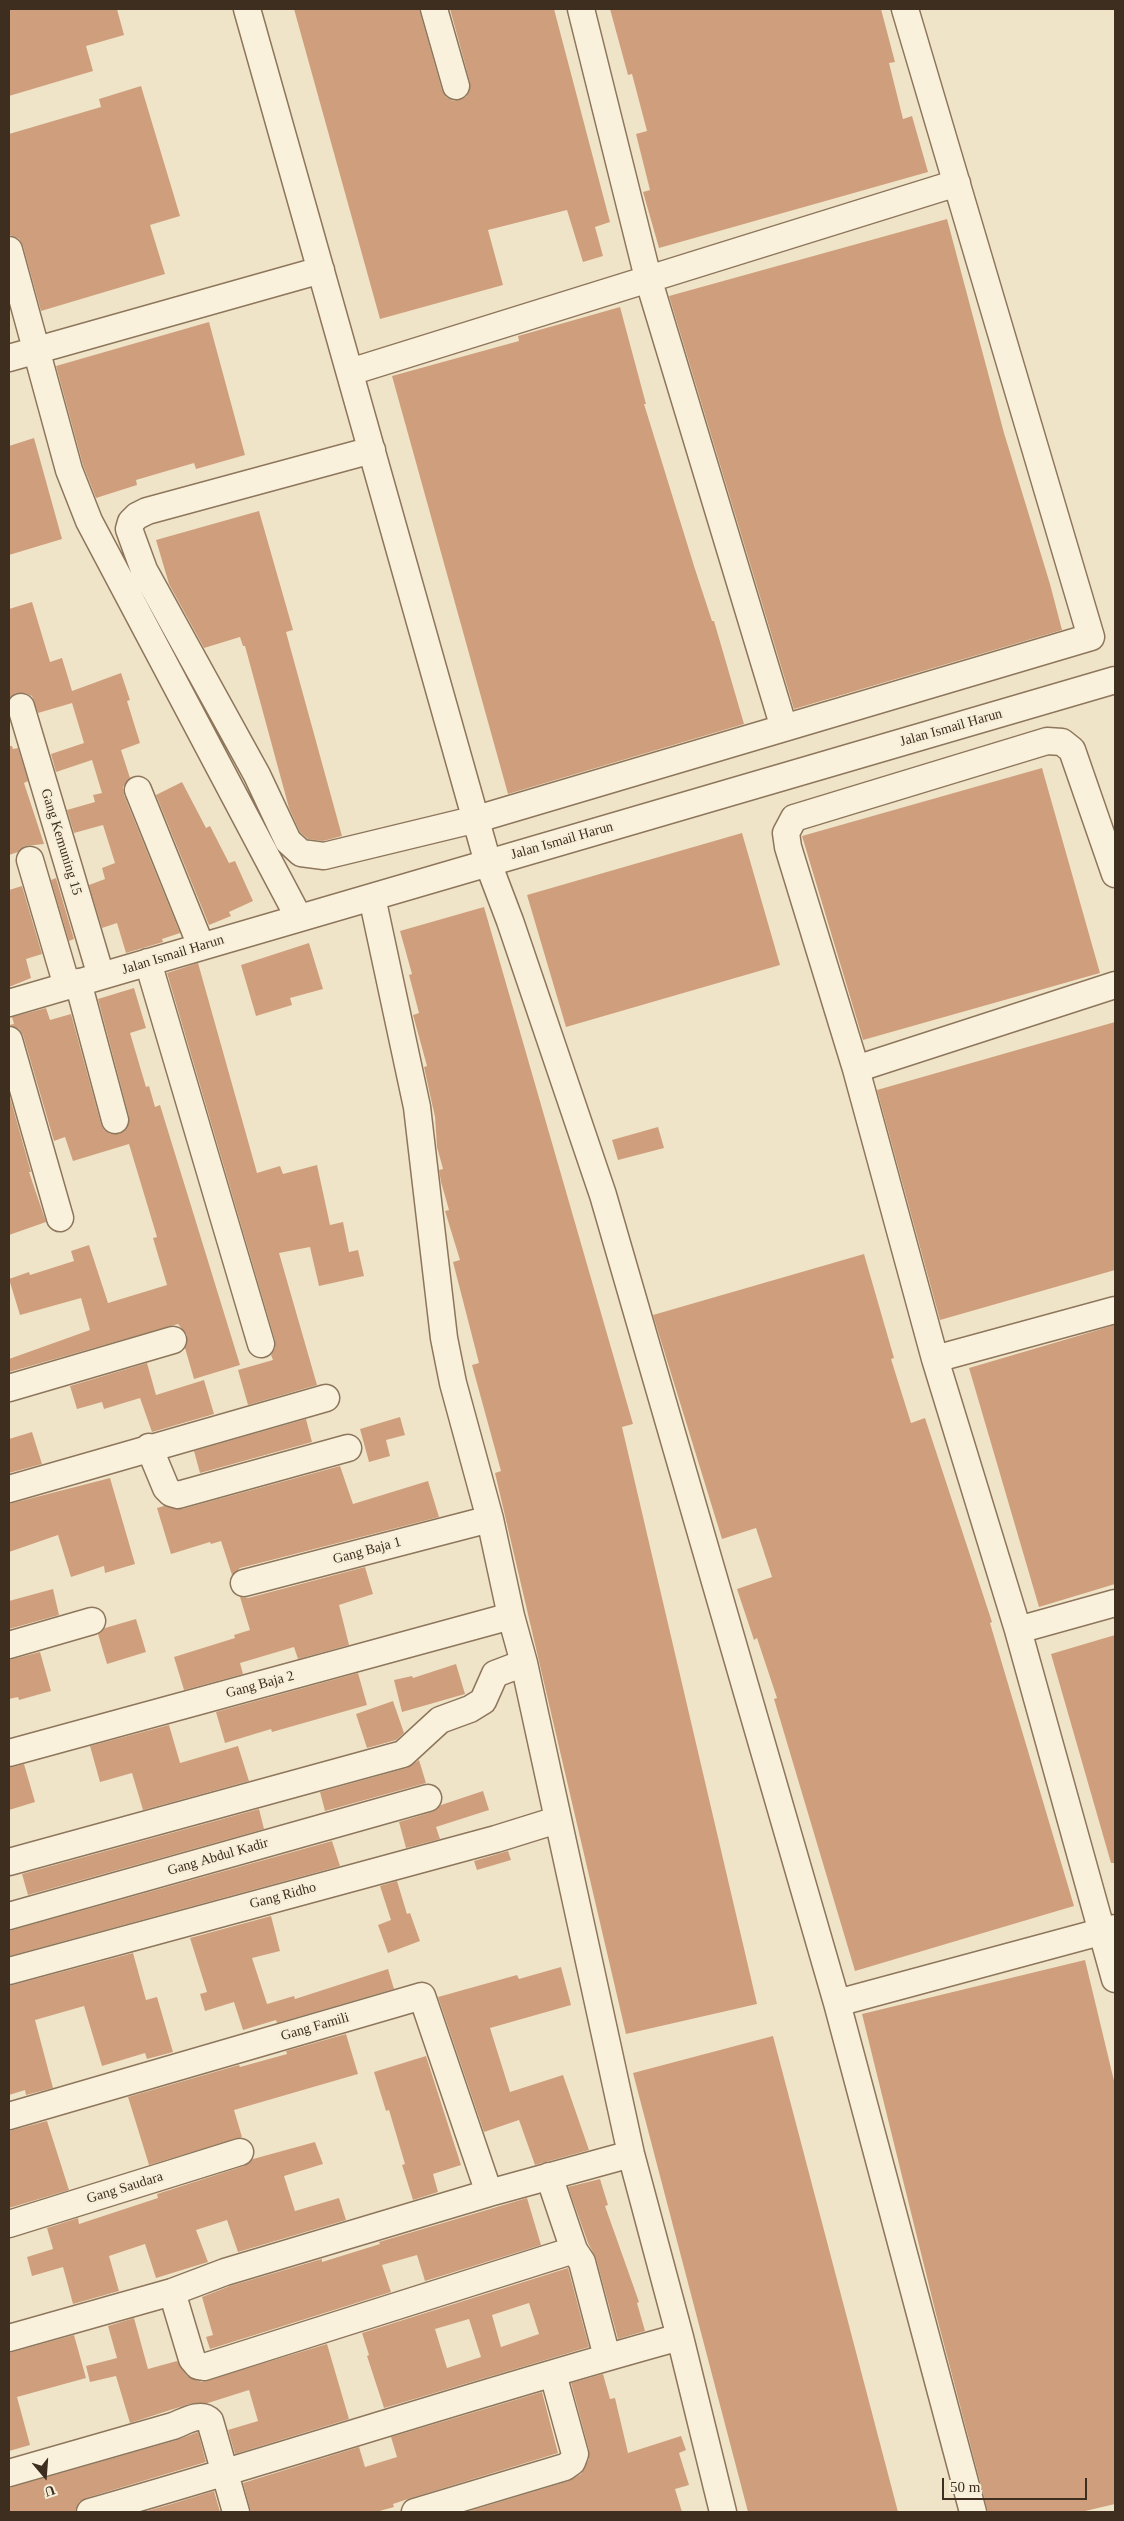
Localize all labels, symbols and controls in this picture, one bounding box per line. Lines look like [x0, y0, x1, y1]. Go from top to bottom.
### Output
street label: Jalan Ismail Harun [898, 705, 1004, 751]
street label: Gang Kemuning 15 [37, 787, 85, 897]
street label: Jalan Ismail Harun [509, 818, 615, 864]
street label: Jalan Ismail Harun [120, 932, 226, 978]
street label: Gang Baja 1 [331, 1534, 403, 1568]
street label: Gang Baja 2 [224, 1668, 296, 1702]
street label: Gang Abdul Kadir [166, 1835, 270, 1879]
street label: Gang Ridho [248, 1879, 318, 1913]
street label: Gang Famili [279, 2009, 351, 2045]
street label: Gang Saudara [85, 2168, 165, 2208]
north arrow [20, 2451, 70, 2501]
scale bar [944, 2468, 1089, 2500]
text: 50 m [950, 2479, 980, 2495]
text: U [43, 2482, 57, 2499]

